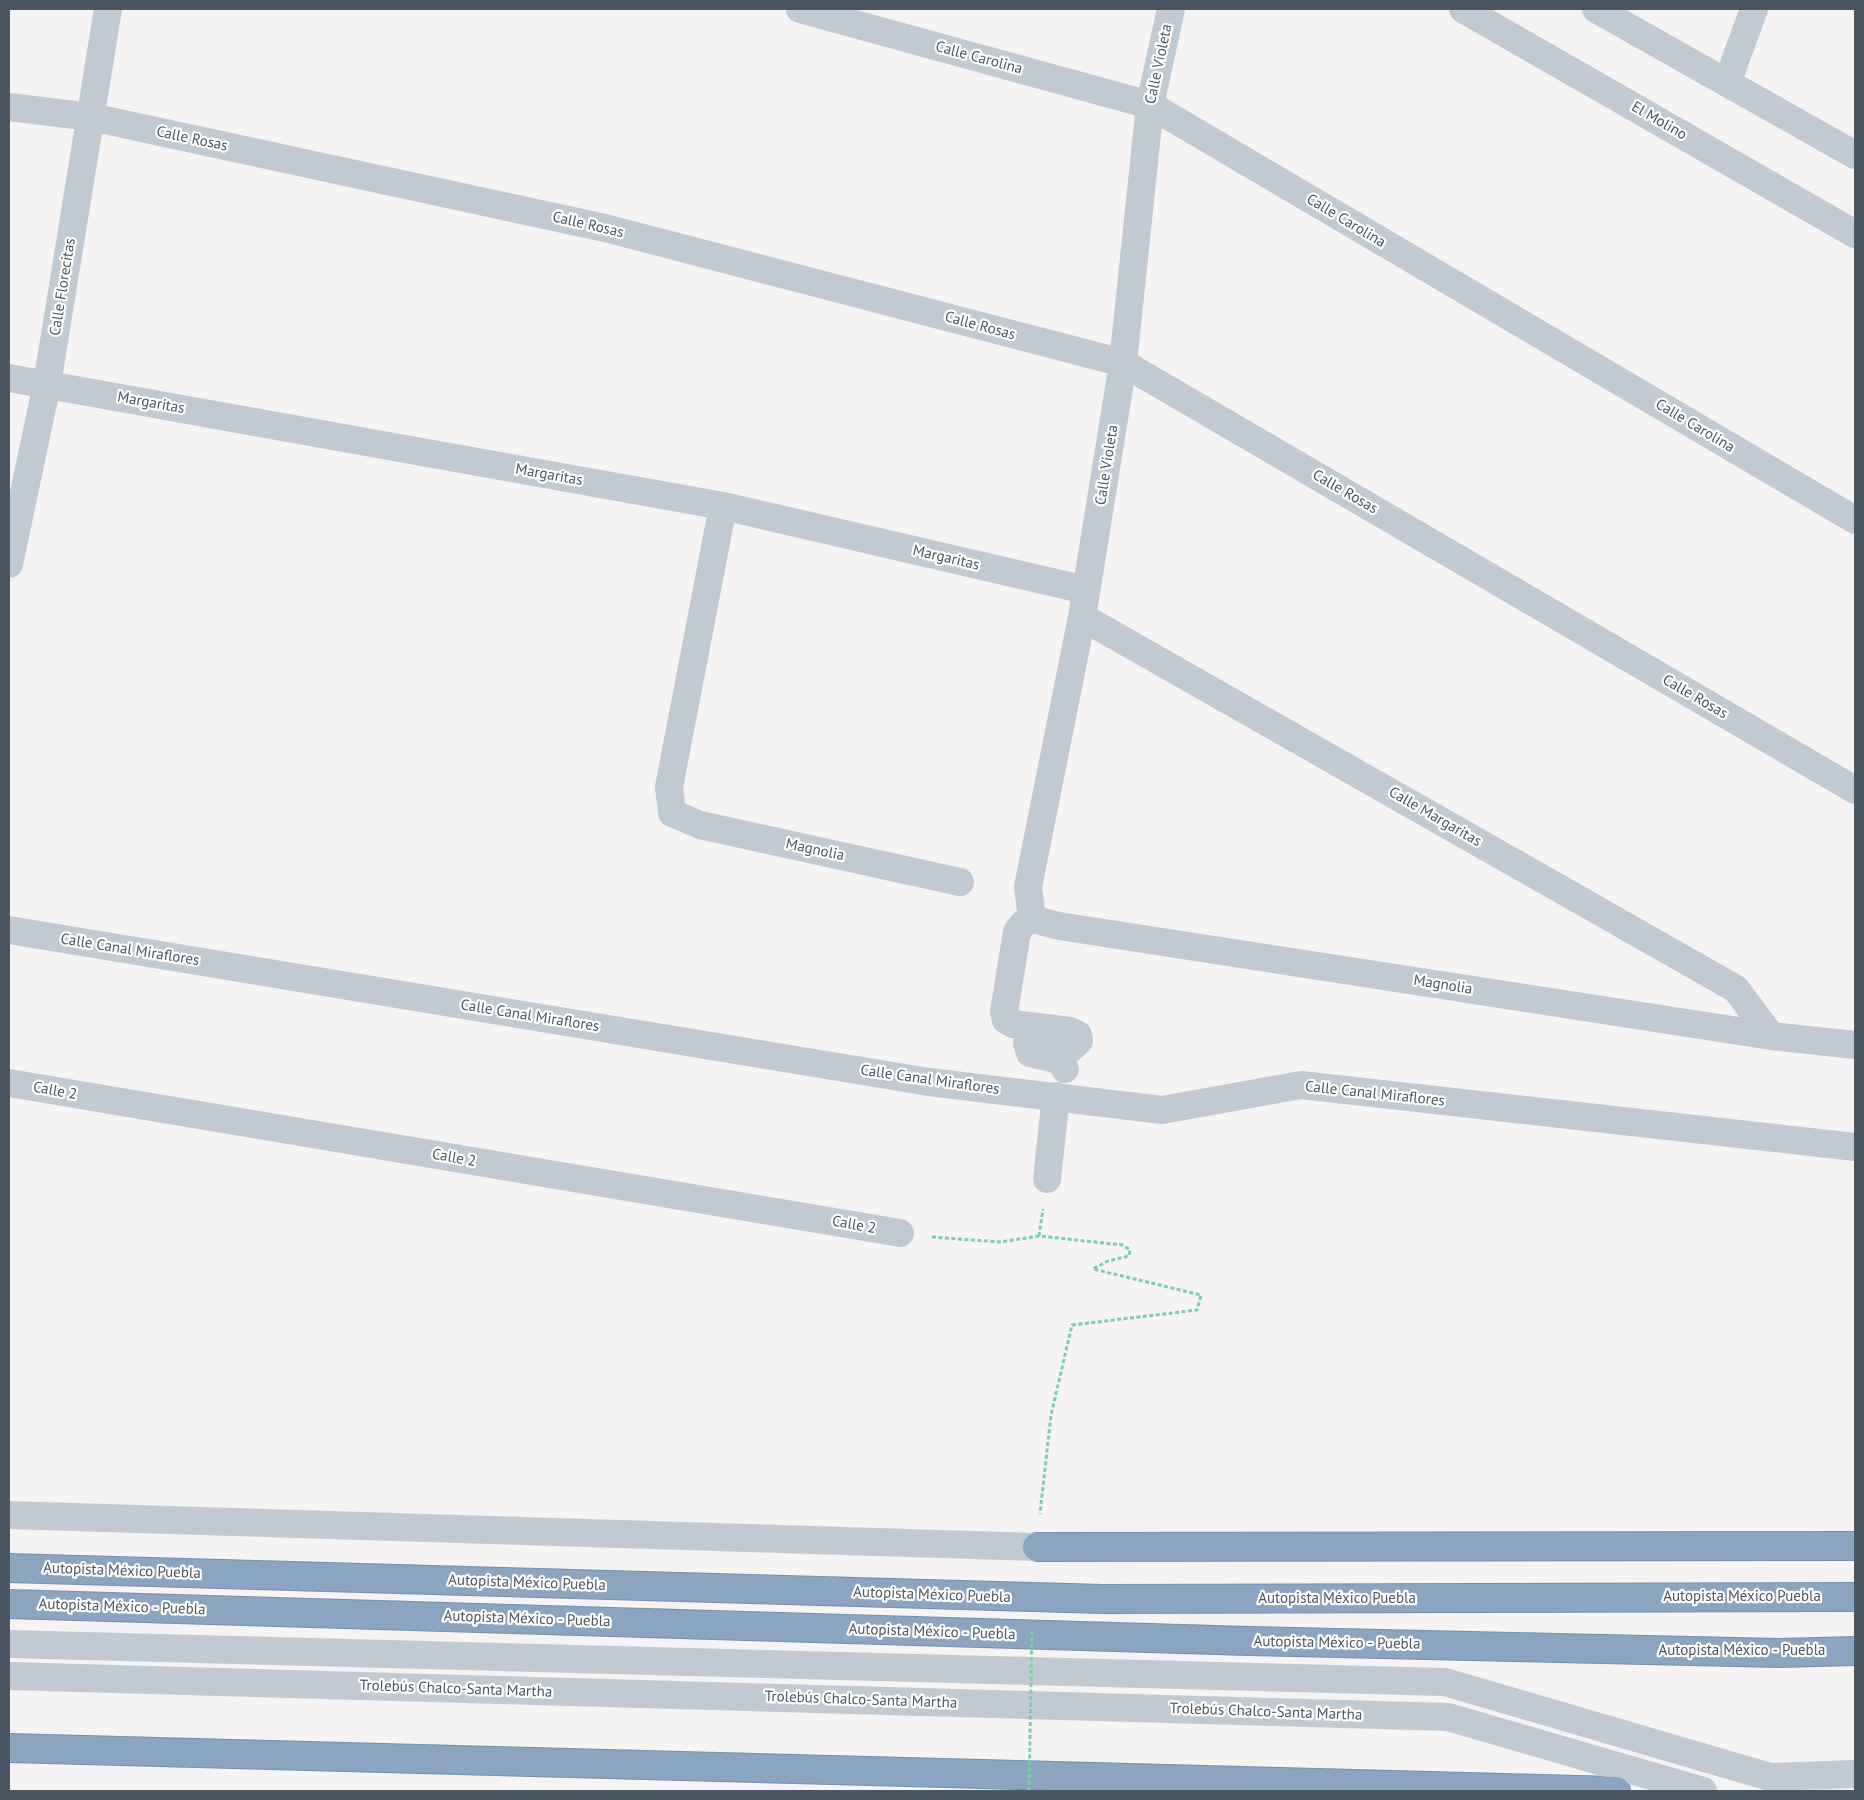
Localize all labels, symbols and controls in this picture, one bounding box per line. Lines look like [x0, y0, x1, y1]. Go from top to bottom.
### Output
street label: Calle Violeta [1142, 22, 1176, 106]
street label: Calle Carolina [934, 38, 1024, 78]
street label: El Molino [1628, 98, 1690, 144]
street label: Calle Rosas [155, 123, 229, 155]
street label: Calle Carolina [1303, 190, 1389, 252]
street label: Calle Rosas [551, 208, 625, 242]
street label: Calle Florecitas [46, 237, 80, 337]
street label: Calle Rosas [943, 308, 1017, 344]
street label: Margaritas [116, 388, 186, 418]
street label: Calle Carolina [1652, 395, 1738, 457]
street label: Calle Violeta [1092, 423, 1122, 507]
street label: Margaritas [514, 460, 584, 490]
street label: Calle Rosas [1309, 466, 1381, 518]
street label: Margaritas [911, 542, 981, 574]
street label: Calle Rosas [1659, 671, 1731, 723]
street label: Calle Margaritas [1385, 783, 1485, 851]
street label: Magnolia [784, 835, 846, 865]
street label: Calle Canal Miraflores [59, 930, 201, 970]
street label: Magnolia [1412, 971, 1474, 999]
street label: Calle Canal Miraflores [459, 996, 601, 1036]
street label: Calle Canal Miraflores [859, 1061, 1001, 1099]
street label: Calle 2 [32, 1078, 78, 1104]
street label: Calle Canal Miraflores [1304, 1078, 1446, 1110]
street label: Calle 2 [431, 1145, 477, 1171]
street label: Calle 2 [831, 1212, 877, 1238]
street label: Autopista México Puebla [43, 1559, 201, 1583]
street label: Autopista México Puebla [448, 1571, 606, 1595]
street label: Autopista México Puebla [853, 1583, 1011, 1607]
street label: Autopista México Puebla [1663, 1588, 1821, 1606]
street label: Autopista México Puebla [1258, 1590, 1416, 1608]
street label: Autopista México - Puebla [38, 1595, 206, 1619]
street label: Autopista México - Puebla [443, 1607, 611, 1631]
street label: Autopista México - Puebla [848, 1620, 1016, 1644]
street label: Autopista México - Puebla [1253, 1633, 1421, 1653]
street label: Autopista México - Puebla [1658, 1642, 1826, 1660]
street label: Trolebús Chalco-Santa Martha [359, 1677, 553, 1701]
street label: Trolebús Chalco-Santa Martha [764, 1688, 958, 1712]
street label: Trolebús Chalco-Santa Martha [1169, 1700, 1363, 1724]

